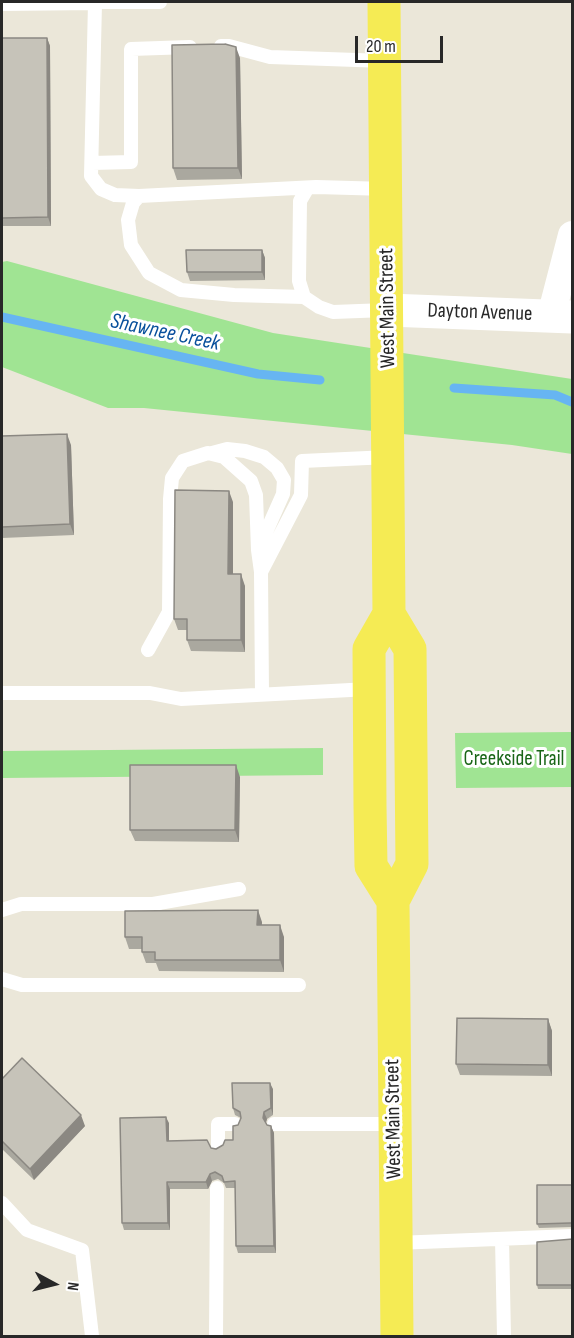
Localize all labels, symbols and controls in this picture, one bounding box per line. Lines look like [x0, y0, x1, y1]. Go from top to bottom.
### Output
scale bar [358, 24, 446, 62]
text: 20 m [366, 36, 396, 57]
street label: West Main Street [374, 248, 402, 368]
street label: Dayton Avenue [427, 299, 533, 327]
water label: Shawnee Creek [108, 309, 222, 357]
park label: Creekside Trail [464, 747, 564, 773]
street label: West Main Street [380, 1059, 408, 1179]
north arrow [24, 1254, 84, 1314]
text: N [62, 1281, 82, 1292]

